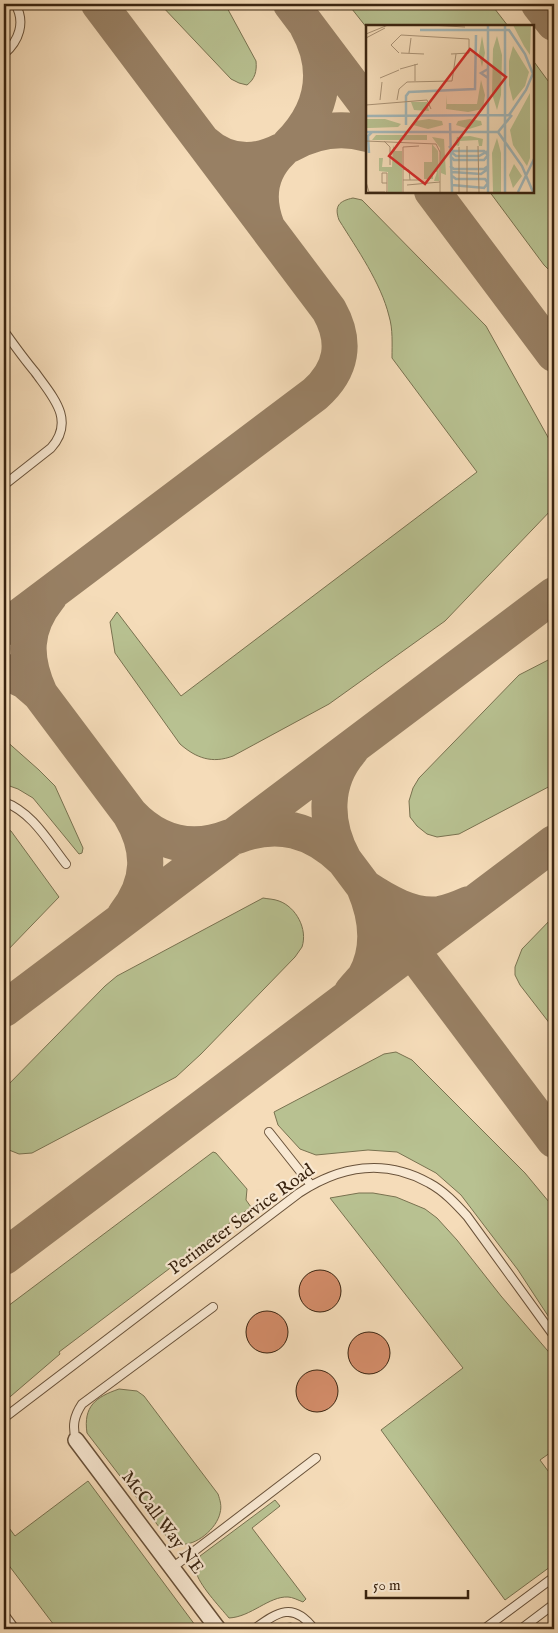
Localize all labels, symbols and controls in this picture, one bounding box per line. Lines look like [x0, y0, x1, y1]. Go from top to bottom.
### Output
inset map [366, 25, 533, 192]
street label: Perimeter Service Road [165, 1159, 320, 1281]
street label: McCall Way NE [116, 1467, 208, 1579]
scale bar [366, 1568, 468, 1600]
text: 50 m [373, 1576, 401, 1595]

